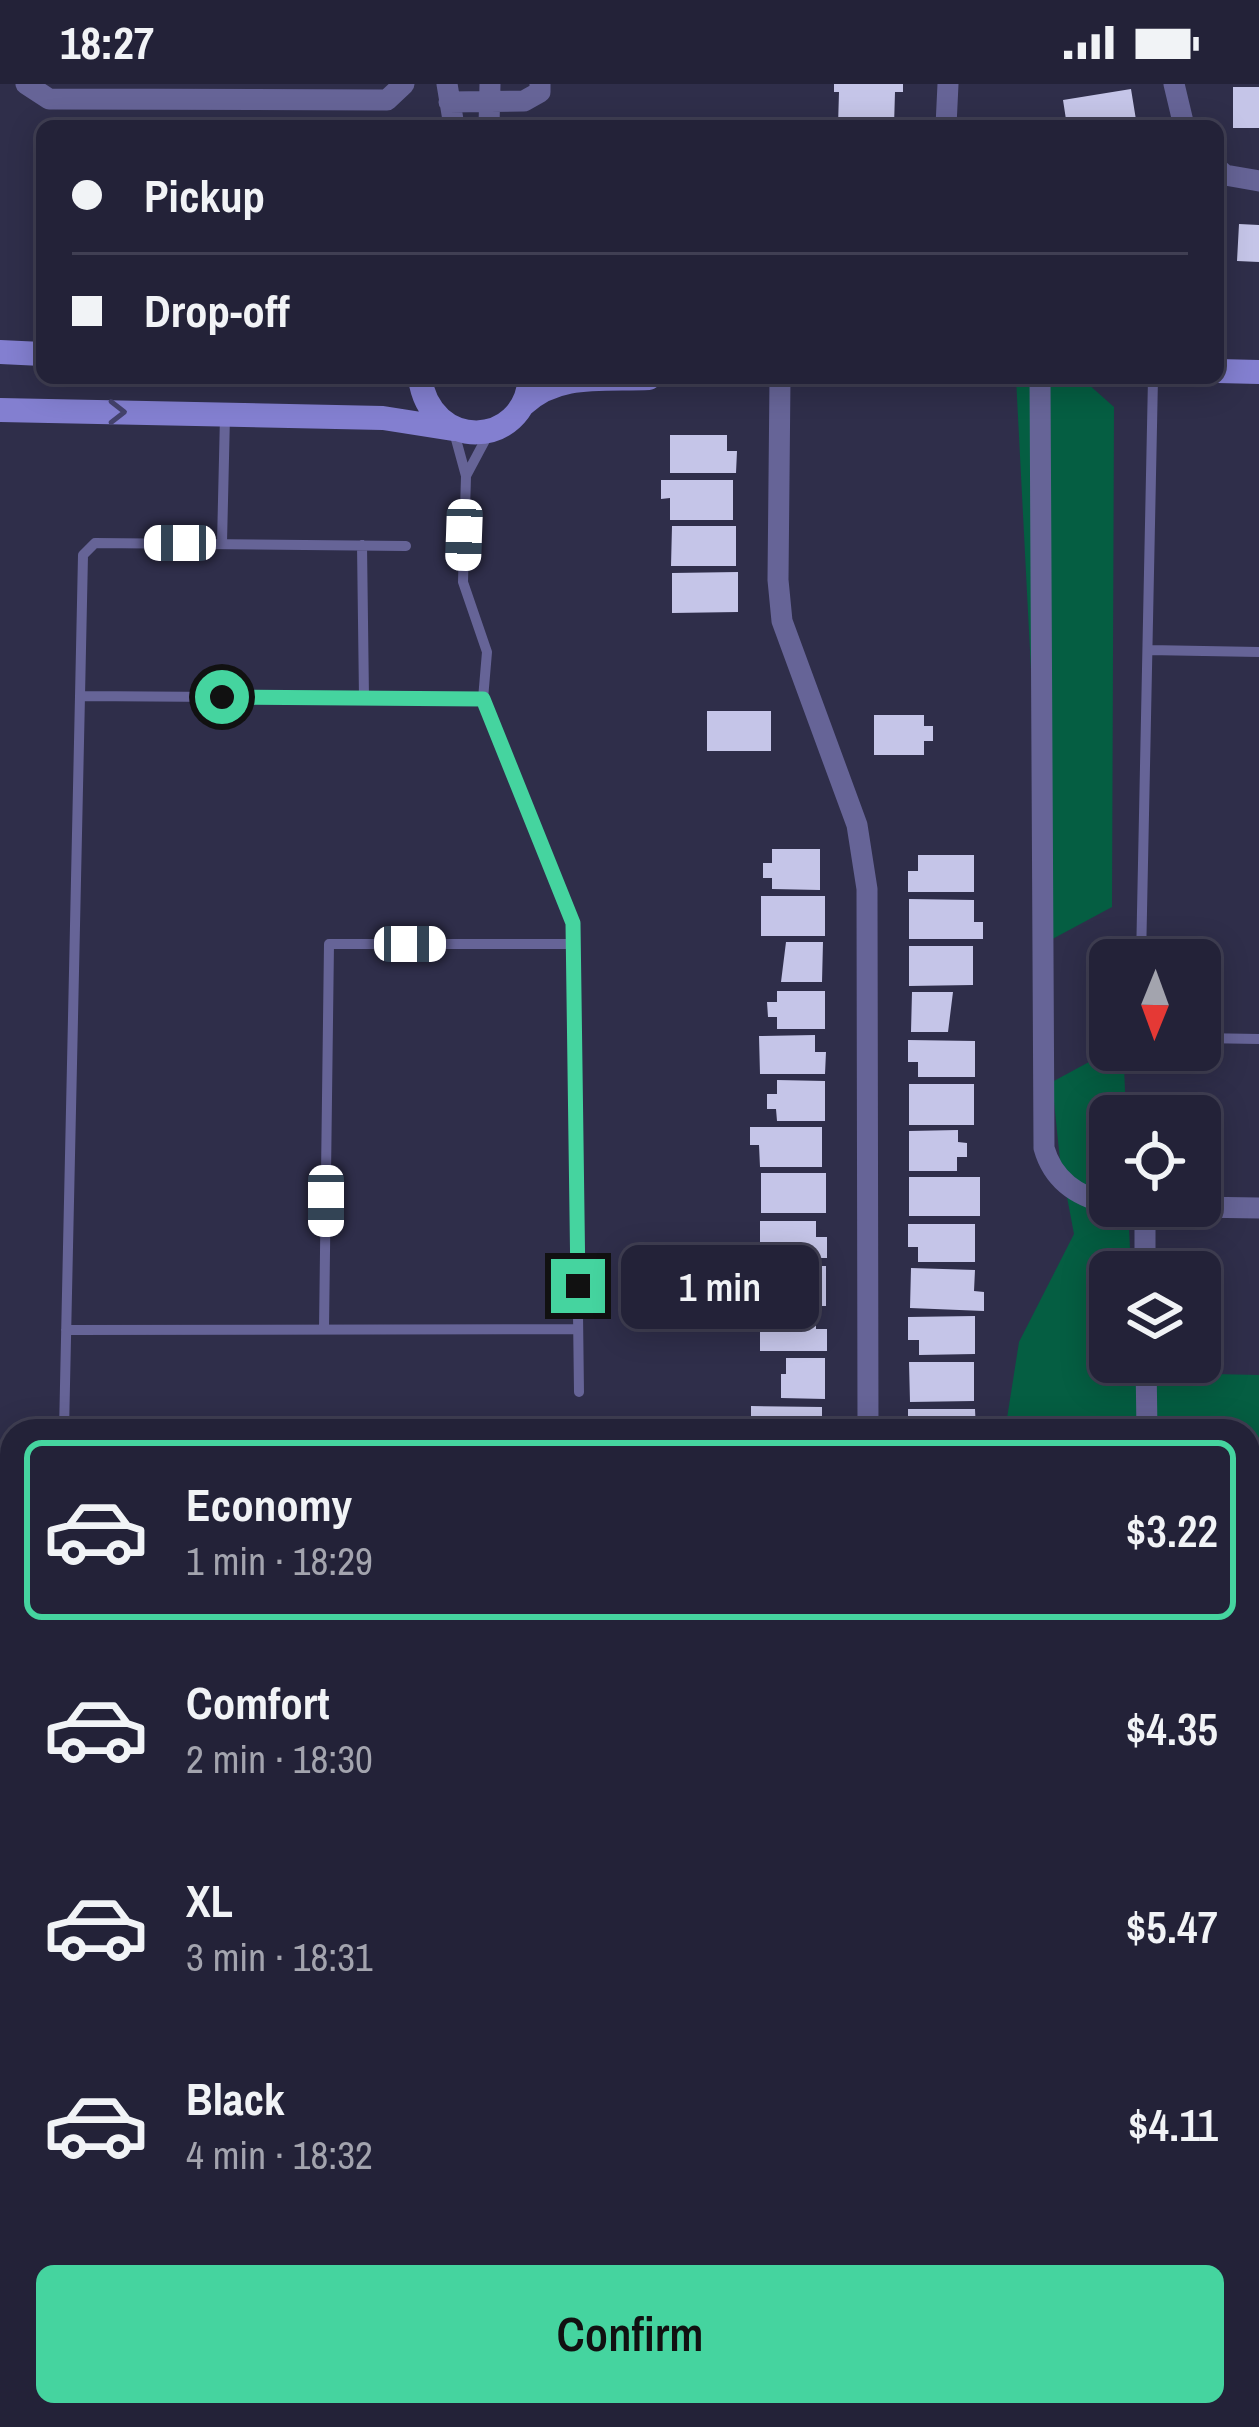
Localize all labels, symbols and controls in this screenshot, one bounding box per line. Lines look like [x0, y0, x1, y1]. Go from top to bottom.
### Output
text: 18:27 [60, 12, 154, 73]
text: Pickup [144, 165, 265, 226]
text: Drop-off [144, 280, 290, 341]
one-way arrow [109, 399, 127, 425]
car [445, 498, 483, 572]
car [144, 525, 216, 561]
route start [195, 670, 249, 724]
car [374, 926, 446, 962]
north arrow [1089, 939, 1221, 1071]
map controls [1089, 939, 1221, 1383]
button: locate [1089, 1095, 1221, 1227]
car [308, 1165, 344, 1237]
callout: 1 min [620, 1244, 818, 1328]
button: layers [1089, 1251, 1221, 1383]
route end [551, 1259, 605, 1313]
text: 1 min [679, 1261, 761, 1313]
text: Economy [186, 1474, 352, 1535]
icon: car [42, 1476, 150, 1584]
text: $3.22 [1126, 1500, 1218, 1561]
text: 1 min · 18:29 [186, 1535, 373, 1587]
text: Comfort [186, 1672, 329, 1733]
icon: car [42, 1674, 150, 1782]
text: $4.35 [1126, 1698, 1218, 1759]
text: 2 min · 18:30 [186, 1733, 373, 1785]
text: XL [186, 1870, 233, 1931]
icon: car [42, 1872, 150, 1980]
text: $5.47 [1126, 1896, 1218, 1957]
text: 3 min · 18:31 [186, 1931, 373, 1983]
text: Black [186, 2068, 284, 2129]
icon: car [42, 2070, 150, 2178]
text: $4.11 [1128, 2094, 1218, 2155]
text: 4 min · 18:32 [186, 2129, 373, 2181]
button: Confirm [36, 2265, 1224, 2403]

